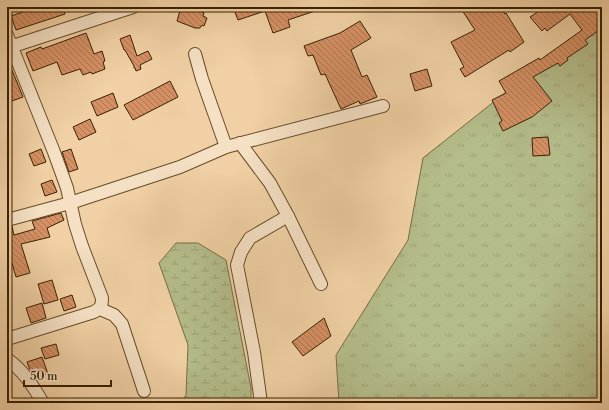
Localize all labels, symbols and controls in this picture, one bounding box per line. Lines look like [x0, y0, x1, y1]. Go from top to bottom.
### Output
scale bar [24, 362, 111, 388]
text: 50 m [30, 369, 58, 384]

